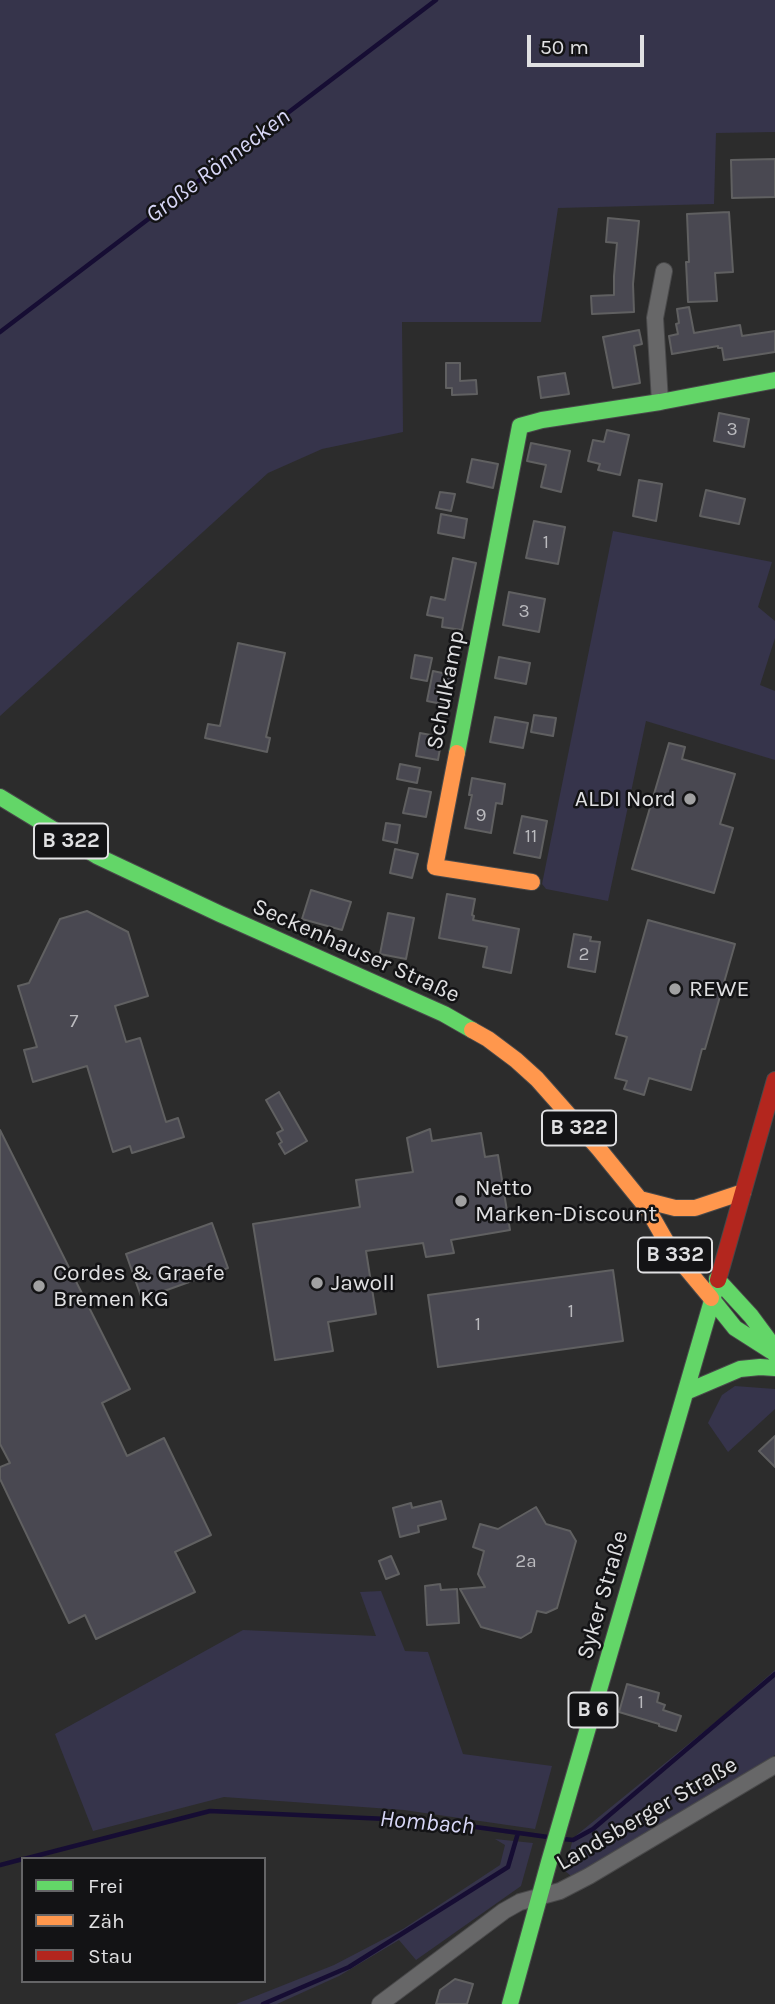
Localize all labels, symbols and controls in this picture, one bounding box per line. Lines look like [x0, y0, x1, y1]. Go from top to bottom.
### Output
scale bar [530, 21, 647, 65]
text: 50 m [540, 35, 589, 59]
water label: Große Rönnecken [140, 102, 296, 230]
house number: 3 [726, 419, 738, 441]
house number: 1 [543, 532, 549, 554]
house number: 3 [518, 601, 530, 623]
street label: Schulkamp [421, 628, 471, 752]
place label: ALDI Nord [575, 785, 676, 813]
marker: ALDI Nord [682, 791, 698, 807]
house number: 9 [475, 805, 487, 827]
road number: B 322 [34, 824, 108, 858]
house number: 11 [525, 826, 537, 848]
street label: Seckenhauser Straße [248, 893, 464, 1009]
house number: 2 [578, 944, 590, 966]
place label: REWE [689, 975, 750, 1003]
marker: REWE [667, 981, 683, 997]
house number: 7 [70, 1011, 78, 1033]
road number: B 322 [542, 1110, 616, 1146]
place label: Netto Marken-Discount [475, 1174, 657, 1228]
marker: Netto Marken-Discount [453, 1193, 469, 1209]
road number: B 332 [638, 1238, 712, 1272]
place label: Cordes & Graefe Bremen KG [53, 1259, 225, 1313]
place label: Jawoll [331, 1269, 395, 1297]
marker: Jawoll [309, 1275, 325, 1291]
marker: Cordes & Graefe Bremen KG [31, 1278, 47, 1294]
house number: 1 [568, 1301, 574, 1323]
house number: 1 [475, 1314, 481, 1336]
street label: Syker Straße [571, 1527, 635, 1663]
house number: 2a [515, 1551, 537, 1573]
road number: B 6 [568, 1692, 618, 1728]
house number: 1 [638, 1692, 644, 1714]
street label: Landsberger Straße [552, 1751, 742, 1877]
water label: Hombach [378, 1805, 476, 1841]
legend [21, 1857, 266, 1983]
text: Frei [88, 1874, 124, 1898]
text: Zäh [88, 1909, 125, 1933]
text: Stau [88, 1944, 133, 1968]

